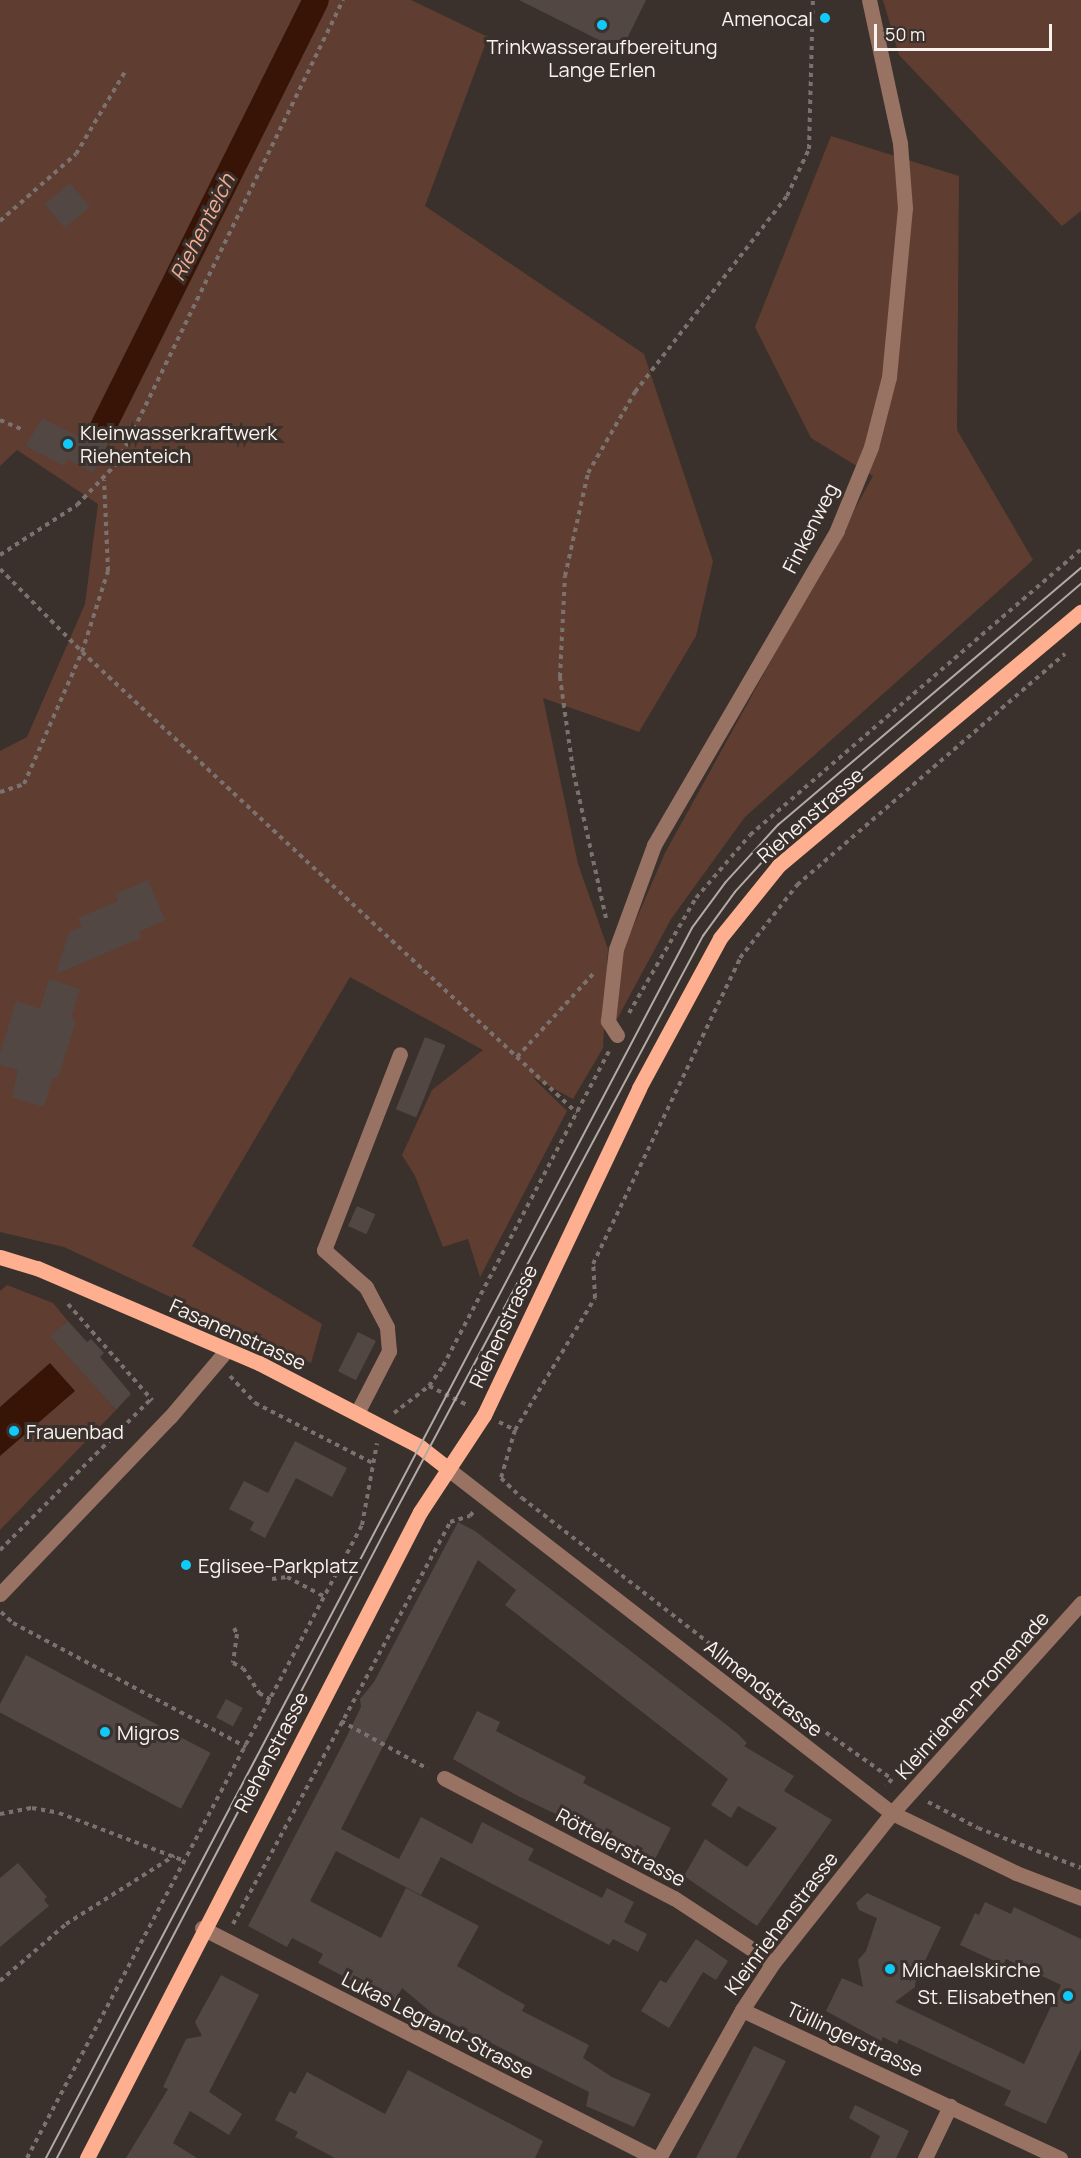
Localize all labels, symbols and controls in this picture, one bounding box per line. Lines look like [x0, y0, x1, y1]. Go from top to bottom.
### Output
place label: Amenocal [722, 6, 813, 30]
marker: Amenocal [818, 11, 832, 25]
scale bar [877, 12, 1056, 50]
marker: Trinkwasseraufbereitung Lange Erlen [595, 18, 609, 32]
text: 50 m [885, 22, 925, 46]
place label: Trinkwasseraufbereitung Lange Erlen [486, 35, 718, 82]
water label: Riehenteich [164, 169, 240, 285]
place label: Kleinwasserkraftwerk Riehenteich [80, 420, 277, 467]
marker: Kleinwasserkraftwerk Riehenteich [61, 437, 75, 451]
street label: Finkenweg [777, 479, 843, 577]
street label: Riehenstrasse [752, 762, 868, 868]
street label: Riehenstrasse [464, 1261, 542, 1391]
street label: Fasanenstrasse [166, 1293, 310, 1375]
place label: Frauenbad [26, 1419, 124, 1443]
marker: Frauenbad [7, 1424, 21, 1438]
place label: Eglisee-Parkplatz [198, 1553, 359, 1577]
marker: Eglisee-Parkplatz [179, 1558, 193, 1572]
street label: Kleinriehen-Promenade [890, 1606, 1054, 1784]
street label: Allmendstrasse [700, 1635, 828, 1741]
street label: Riehenstrasse [229, 1688, 313, 1816]
place label: Migros [117, 1720, 180, 1744]
marker: Migros [98, 1725, 112, 1739]
street label: Röttelerstrasse [552, 1803, 690, 1891]
street label: Kleinriehenstrasse [719, 1847, 843, 1999]
place label: Michaelskirche [902, 1957, 1041, 1981]
marker: Michaelskirche [883, 1962, 897, 1976]
street label: Lukas Legrand-Strasse [338, 1966, 538, 2084]
place label: St. Elisabethen [918, 1984, 1056, 2008]
marker: St. Elisabethen [1061, 1989, 1075, 2003]
street label: Tüllingerstrasse [783, 1997, 927, 2081]

